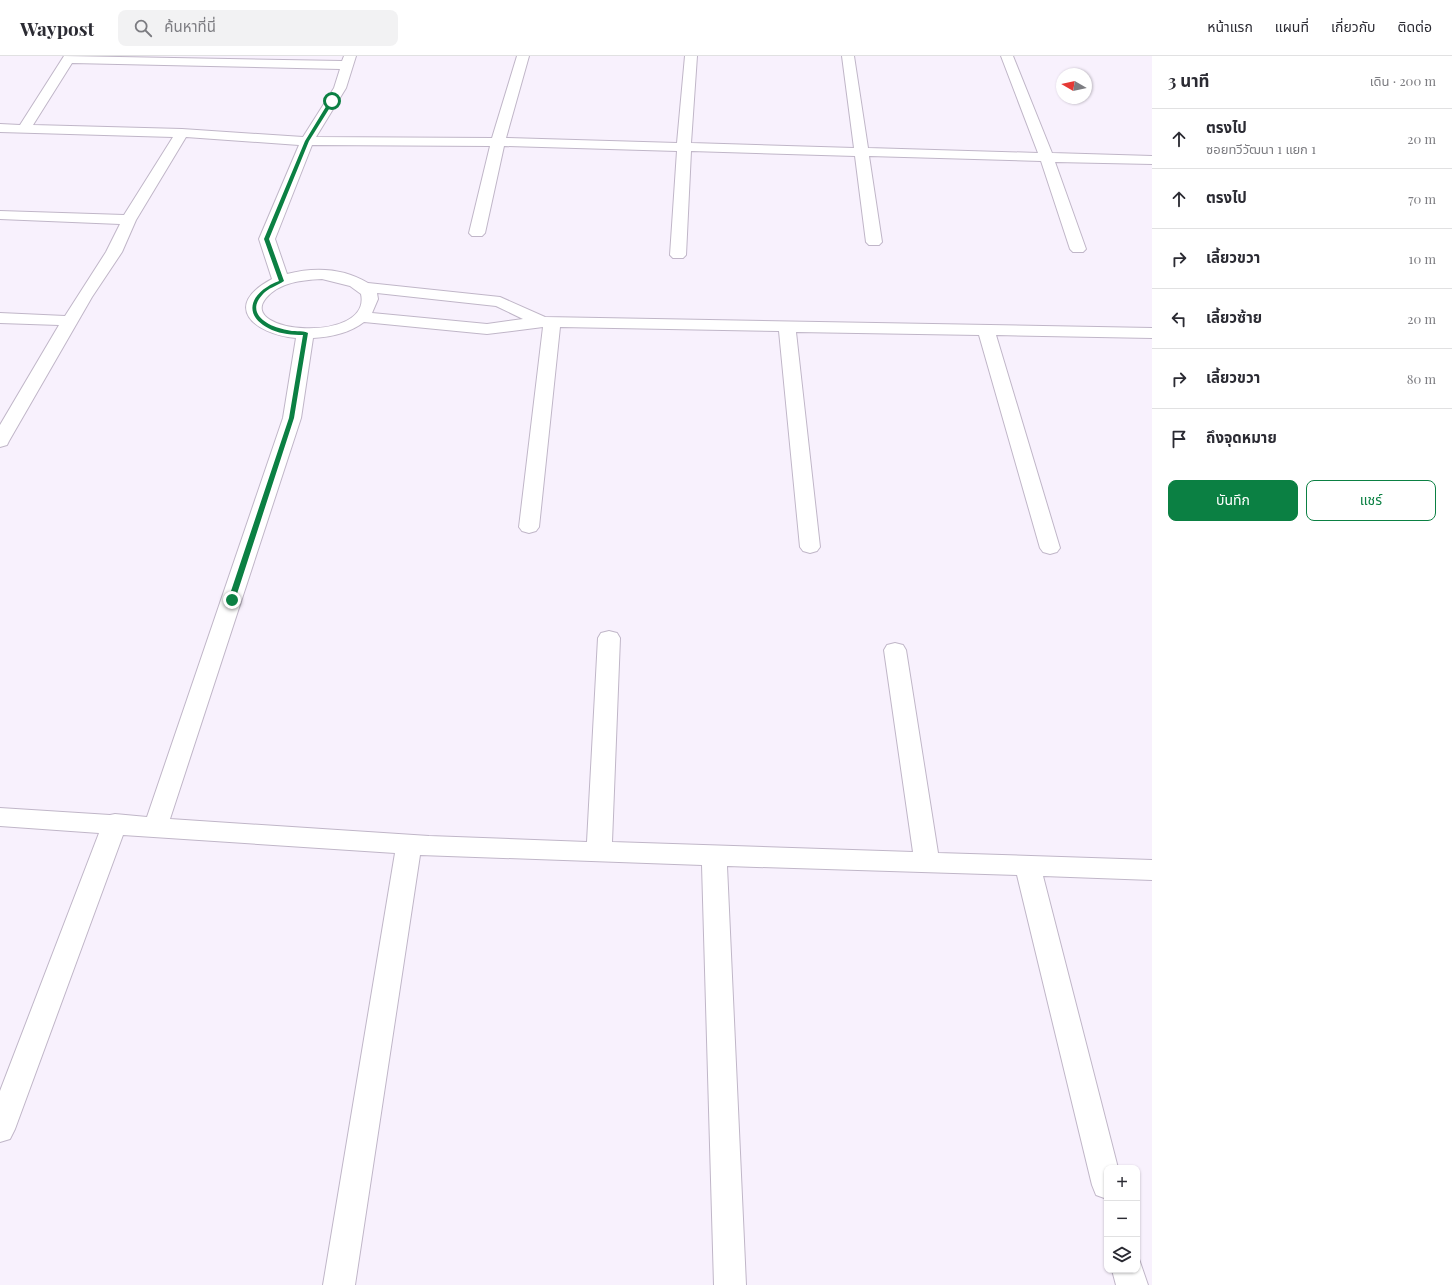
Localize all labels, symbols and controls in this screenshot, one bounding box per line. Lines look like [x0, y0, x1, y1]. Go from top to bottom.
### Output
search box [118, 10, 398, 46]
text: Waypost [20, 15, 94, 41]
text: ค้นหาที่นี่ [164, 16, 216, 36]
icon: search [132, 17, 154, 39]
text: หน้าแรก [1207, 17, 1253, 36]
text: แผนที่ [1275, 17, 1309, 36]
text: เกี่ยวกับ [1331, 17, 1376, 36]
text: ติดต่อ [1398, 17, 1432, 36]
north arrow [1056, 68, 1092, 104]
text: 3 นาที [1168, 69, 1209, 91]
text: เดิน · 200 m [1370, 72, 1436, 89]
route start [323, 92, 341, 110]
text: ตรงไป [1206, 117, 1247, 137]
icon: ahead [1168, 128, 1190, 150]
text: 20 m [1407, 130, 1436, 147]
text: ซอยทวีวัฒนา 1 แยก 1 [1206, 140, 1316, 157]
text: ตรงไป [1206, 187, 1247, 207]
icon: ahead [1168, 188, 1190, 210]
text: 70 m [1408, 190, 1436, 207]
text: เลี้ยวขวา [1206, 247, 1260, 267]
icon: right [1168, 248, 1190, 270]
text: 10 m [1409, 250, 1436, 267]
text: เลี้ยวซ้าย [1206, 307, 1262, 327]
icon: left [1168, 308, 1190, 330]
text: 20 m [1407, 310, 1436, 327]
text: เลี้ยวขวา [1206, 367, 1260, 387]
icon: right [1168, 368, 1190, 390]
text: 80 m [1407, 370, 1436, 387]
text: ถึงจุดหมาย [1206, 427, 1277, 447]
icon: arrive [1168, 428, 1190, 450]
button: บันทึก [1168, 480, 1298, 521]
button: แชร์ [1306, 480, 1436, 521]
route end [223, 591, 241, 609]
map controls [1104, 1165, 1140, 1273]
button: + [1104, 1165, 1140, 1201]
button: − [1104, 1201, 1140, 1237]
button: layers [1104, 1237, 1140, 1273]

